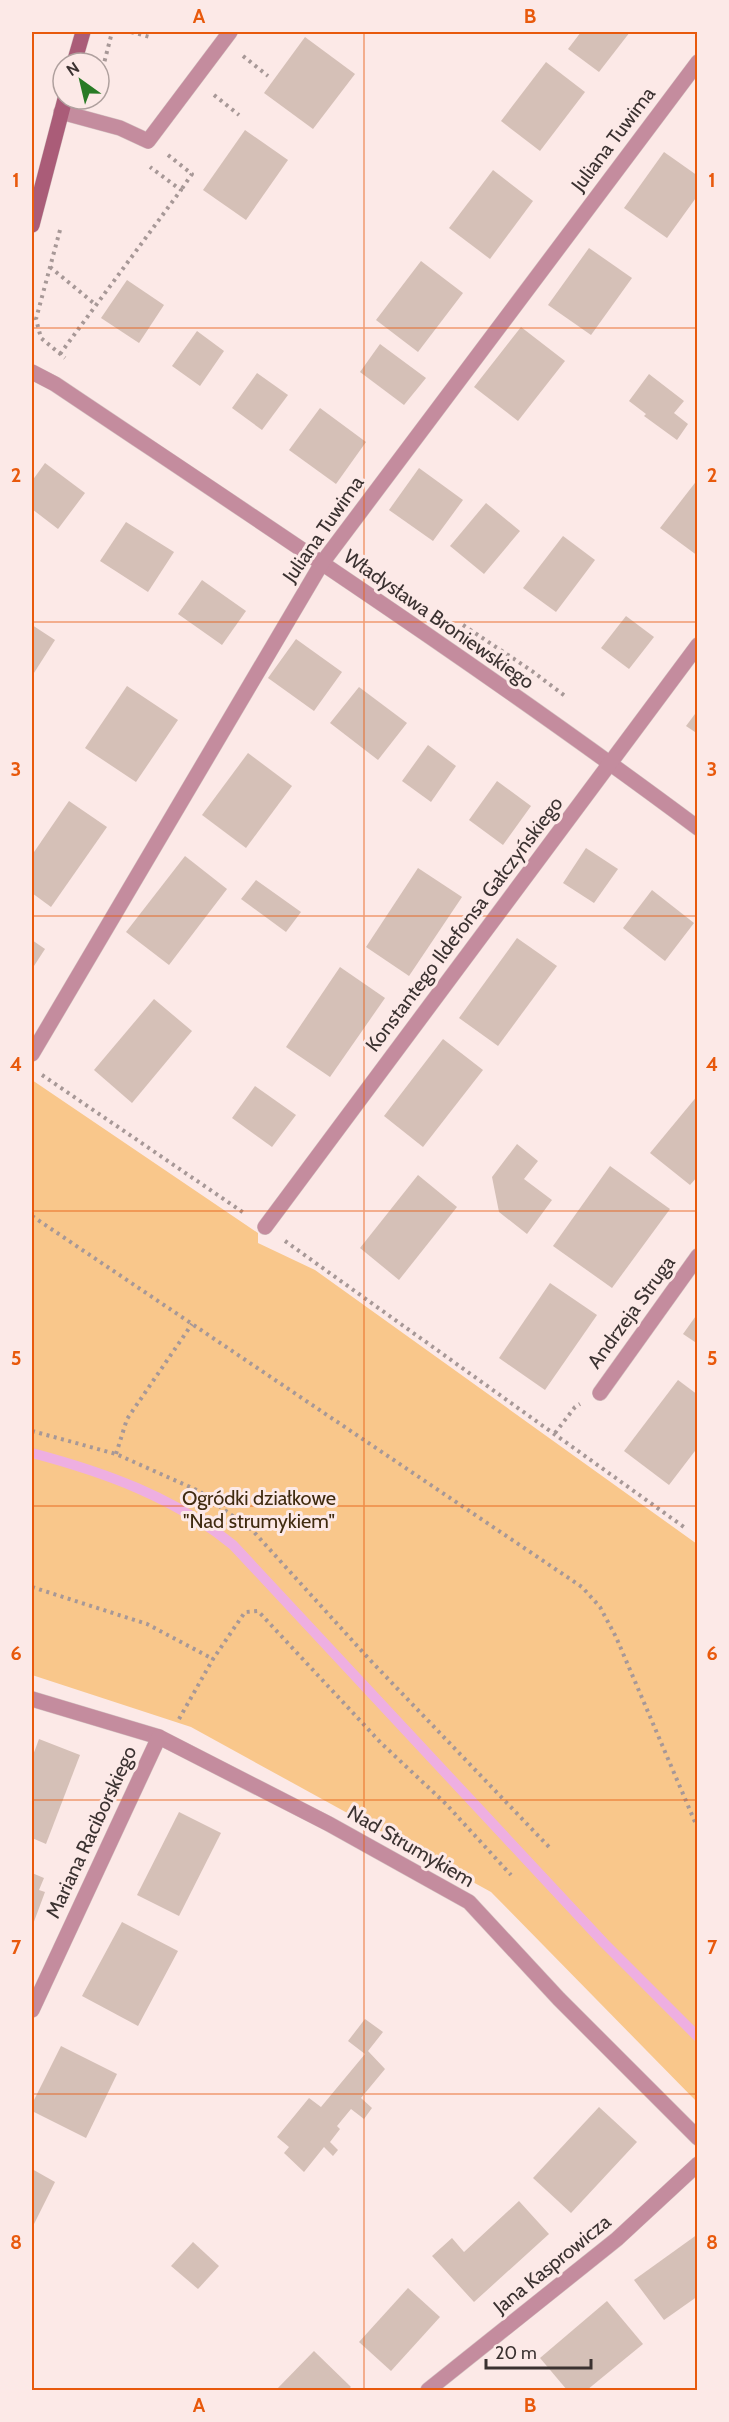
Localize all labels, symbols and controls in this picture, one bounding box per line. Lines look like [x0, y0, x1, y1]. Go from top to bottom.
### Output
text: A [193, 4, 206, 28]
text: B [524, 4, 536, 28]
north arrow [51, 51, 111, 111]
text: N [63, 58, 83, 80]
street label: Juliana Tuwima [565, 82, 660, 197]
text: 1 [12, 168, 20, 192]
text: 1 [708, 168, 716, 192]
text: 2 [11, 463, 21, 487]
text: 2 [707, 463, 717, 487]
street label: Juliana Tuwima [277, 471, 369, 588]
street label: Władysława Broniewskiego [339, 544, 539, 694]
text: 3 [11, 757, 21, 781]
text: 3 [707, 757, 717, 781]
street label: Konstantego Ildefonsa Gałczyńskiego [360, 792, 568, 1056]
text: 4 [10, 1052, 22, 1076]
text: 4 [706, 1052, 718, 1076]
street label: Andrzeja Struga [582, 1251, 680, 1373]
text: 5 [11, 1346, 21, 1370]
text: 5 [707, 1346, 717, 1370]
park label: Ogródki działkowe "Nad strumykiem" [182, 1486, 336, 1533]
text: 6 [10, 1641, 22, 1665]
text: 6 [706, 1641, 718, 1665]
street label: Mariana Raciborskiego [41, 1742, 141, 1922]
street label: Nad Strumykiem [343, 1800, 479, 1892]
text: 7 [11, 1935, 22, 1959]
text: 7 [707, 1935, 718, 1959]
street label: Jana Kasprowicza [488, 2209, 616, 2319]
text: 8 [10, 2230, 22, 2254]
text: 8 [706, 2230, 718, 2254]
scale bar [486, 2332, 591, 2370]
text: 20 m [495, 2342, 537, 2364]
text: A [193, 2393, 206, 2417]
text: B [524, 2393, 536, 2417]

